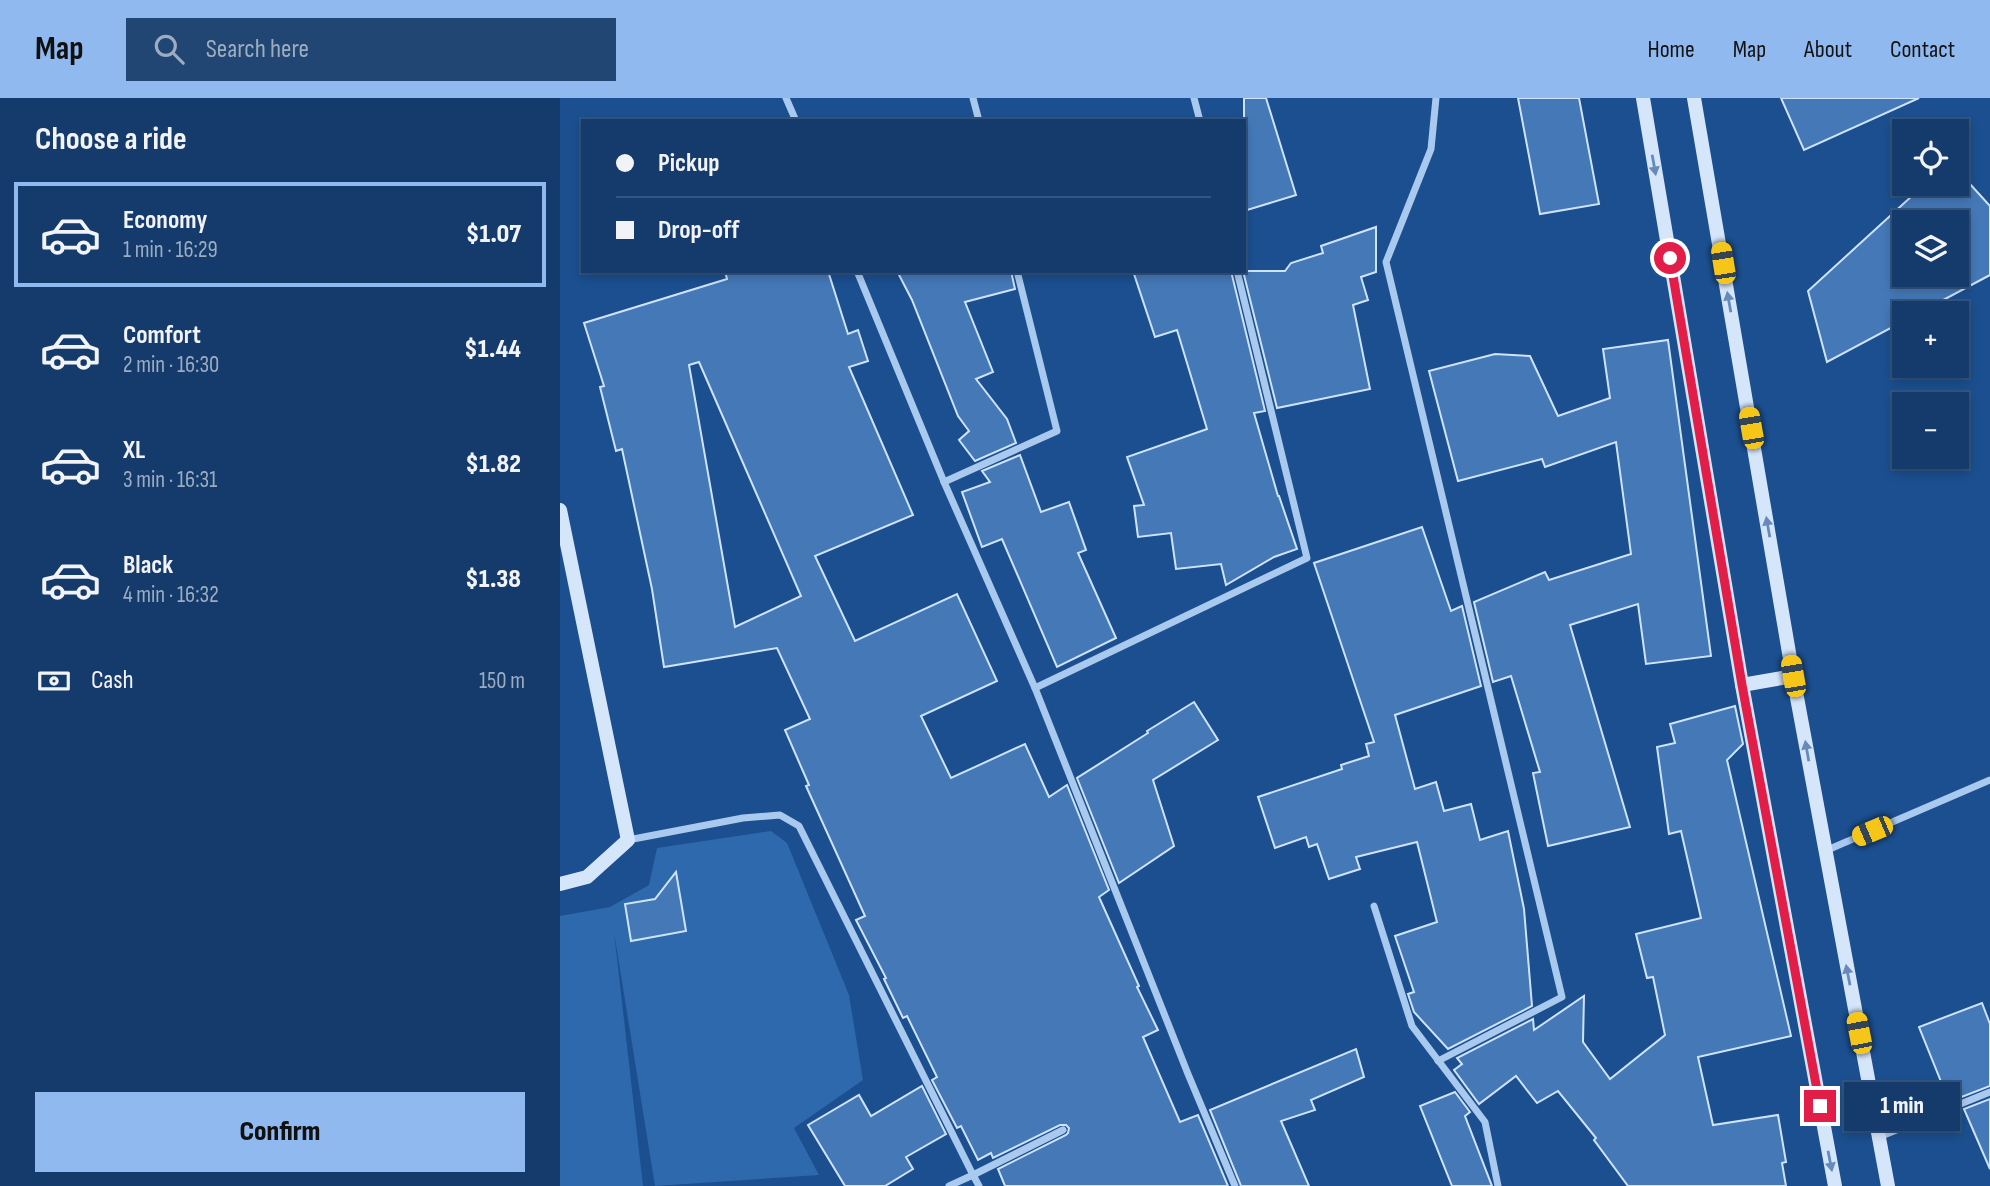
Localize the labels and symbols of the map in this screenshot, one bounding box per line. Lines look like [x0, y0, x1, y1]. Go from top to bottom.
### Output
one-way arrow [1649, 154, 1660, 176]
car [1710, 241, 1737, 285]
route start [1654, 242, 1686, 274]
one-way arrow [1723, 291, 1734, 313]
car [1738, 405, 1765, 451]
one-way arrow [1762, 516, 1773, 538]
car [1780, 653, 1807, 699]
one-way arrow [1801, 740, 1812, 762]
car [1849, 813, 1896, 849]
one-way arrow [1842, 963, 1853, 985]
car [1845, 1010, 1874, 1056]
callout: 1 min [1844, 1082, 1960, 1130]
route end [1804, 1090, 1836, 1122]
one-way arrow [1825, 1150, 1836, 1172]

